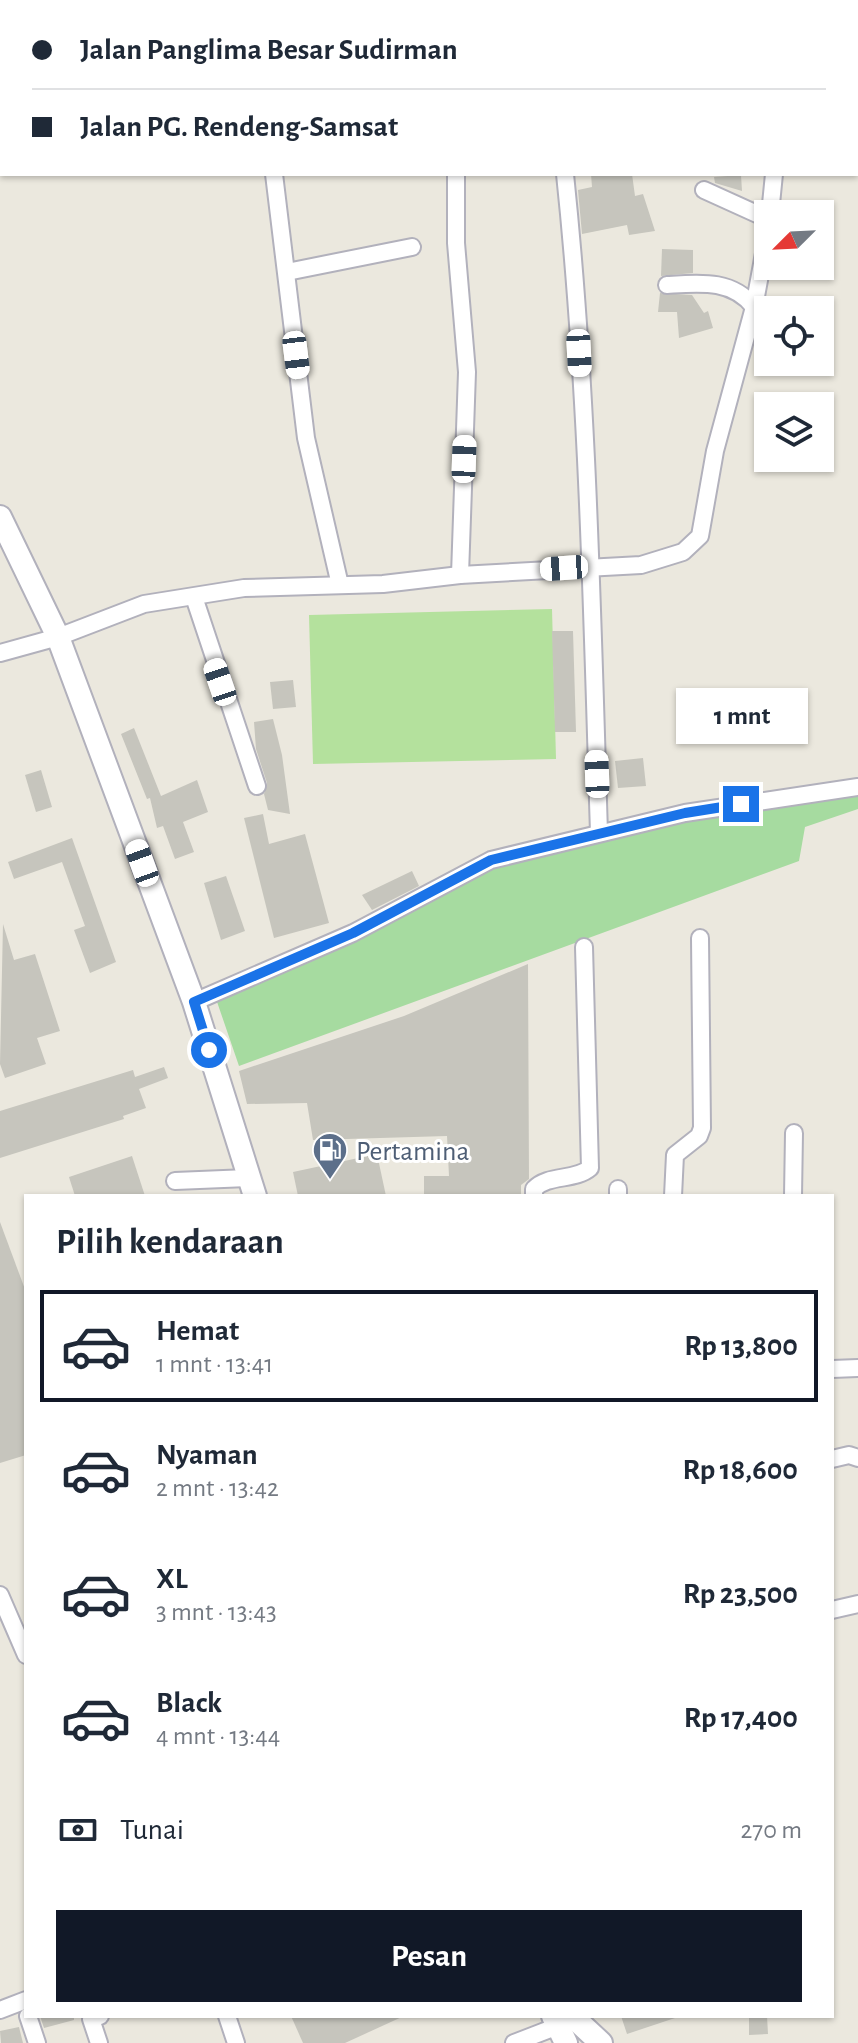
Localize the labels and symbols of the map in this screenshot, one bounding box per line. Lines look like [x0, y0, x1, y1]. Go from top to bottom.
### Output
north arrow [754, 200, 834, 280]
car [566, 328, 592, 378]
car [281, 330, 311, 380]
car [451, 435, 477, 483]
car [539, 554, 589, 582]
car [201, 655, 239, 709]
callout: 1 mnt [675, 688, 807, 744]
car [584, 750, 610, 798]
route end [723, 786, 759, 822]
car [123, 836, 161, 890]
route start [191, 1032, 227, 1068]
fuel station icon: Pertamina [311, 1131, 349, 1181]
place label: Pertamina [356, 1138, 470, 1166]

